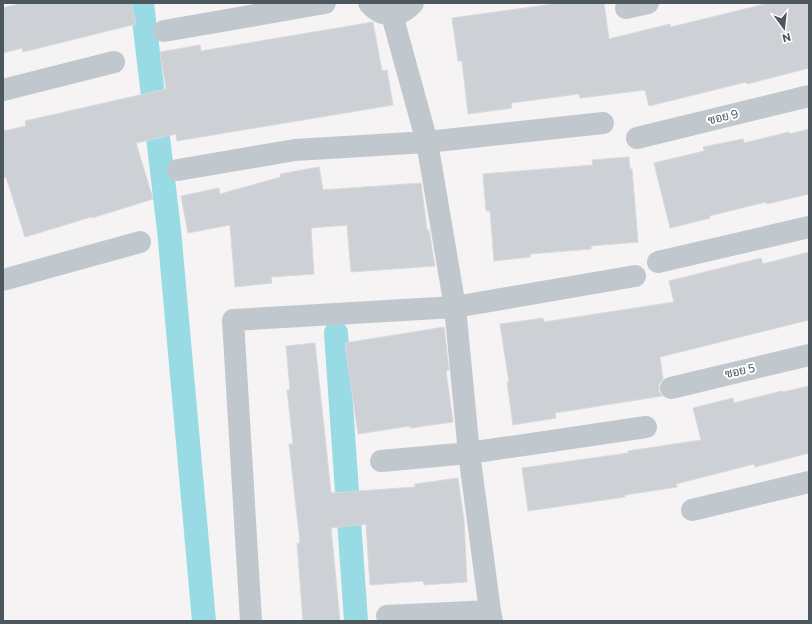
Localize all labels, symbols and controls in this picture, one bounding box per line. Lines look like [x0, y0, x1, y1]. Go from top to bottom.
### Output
north arrow [764, 8, 804, 48]
text: N [781, 31, 792, 45]
street label: ซอย 9 [706, 106, 739, 127]
street label: ซอย 5 [723, 360, 756, 380]

